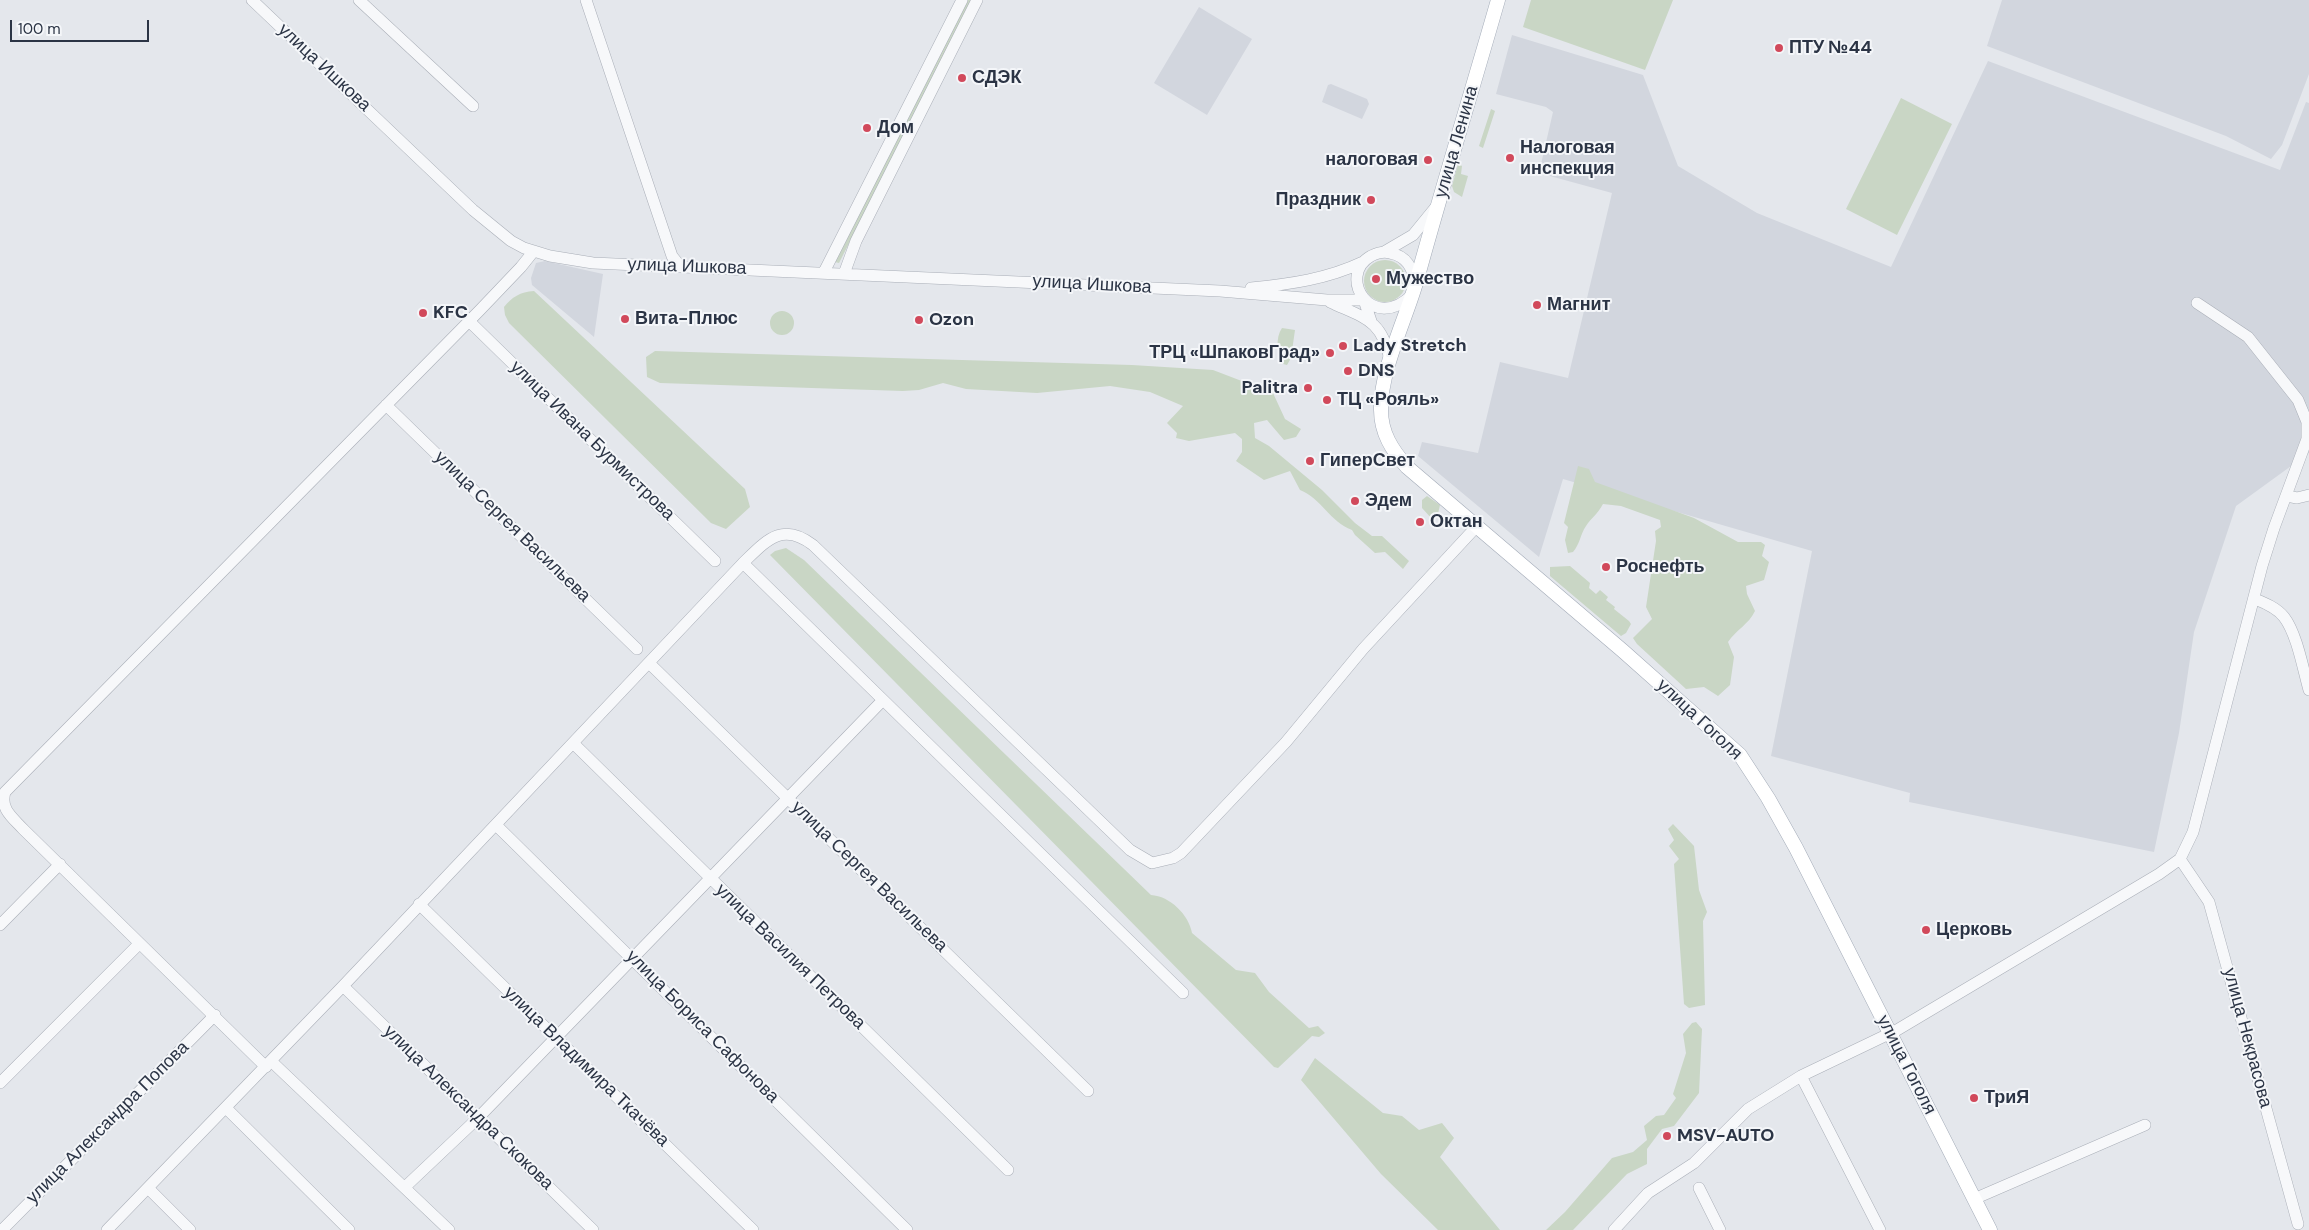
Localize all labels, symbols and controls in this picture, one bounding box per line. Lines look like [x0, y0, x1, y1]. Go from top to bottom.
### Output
scale bar [12, 10, 151, 42]
text: 100 m [18, 19, 61, 39]
street label: улица Ишкова [273, 19, 375, 117]
place label: ПТУ №44 [1789, 37, 1872, 59]
marker: ПТУ №44 [1773, 42, 1785, 54]
place label: СДЭК [972, 67, 1021, 89]
marker: СДЭК [956, 72, 968, 84]
street label: улица Ленина [1431, 83, 1483, 201]
place label: Дом [877, 117, 914, 139]
marker: Дом [861, 122, 873, 134]
place label: Налоговая инспекция [1520, 137, 1615, 180]
place label: налоговая [1325, 149, 1418, 171]
marker: Налоговая инспекция [1504, 152, 1516, 164]
marker: налоговая [1422, 154, 1434, 166]
place label: Праздник [1276, 189, 1361, 211]
marker: Праздник [1365, 194, 1377, 206]
street label: улица Ишкова [627, 254, 747, 280]
place label: Мужество [1386, 268, 1474, 290]
street label: улица Ишкова [1032, 271, 1152, 299]
marker: Мужество [1370, 273, 1382, 285]
place label: Магнит [1547, 294, 1610, 316]
marker: Магнит [1531, 299, 1543, 311]
place label: KFC [433, 302, 468, 324]
marker: KFC [417, 307, 429, 319]
place label: Вита-Плюс [635, 308, 738, 330]
place label: Ozon [929, 309, 974, 331]
marker: Вита-Плюс [619, 313, 631, 325]
marker: Ozon [913, 314, 925, 326]
place label: Lady Stretch [1353, 335, 1467, 357]
marker: Lady Stretch [1337, 340, 1349, 352]
place label: ТРЦ «ШпаковГрад» [1149, 342, 1320, 364]
marker: ТРЦ «ШпаковГрад» [1324, 347, 1336, 359]
street label: улица Ивана Бурмистрова [505, 357, 679, 525]
place label: DNS [1358, 360, 1395, 382]
marker: DNS [1342, 365, 1354, 377]
place label: Palitra [1242, 377, 1298, 399]
marker: Palitra [1302, 382, 1314, 394]
place label: ТЦ «Рояль» [1337, 389, 1439, 411]
marker: ТЦ «Рояль» [1321, 394, 1333, 406]
street label: улица Сергея Васильева [430, 447, 594, 607]
place label: ГиперСвет [1320, 450, 1415, 472]
marker: ГиперСвет [1304, 455, 1316, 467]
place label: Эдем [1365, 490, 1412, 512]
marker: Эдем [1349, 495, 1361, 507]
place label: Октан [1430, 511, 1483, 533]
marker: Октан [1414, 516, 1426, 528]
place label: Роснефть [1616, 556, 1705, 578]
marker: Роснефть [1600, 561, 1612, 573]
street label: улица Гоголя [1652, 675, 1746, 765]
street label: улица Сергея Васильева [787, 797, 951, 957]
street label: улица Василия Петрова [710, 880, 870, 1034]
place label: Церковь [1936, 919, 2012, 941]
marker: Церковь [1920, 924, 1932, 936]
street label: улица Бориса Сафонова [621, 946, 783, 1108]
street label: улица Некрасова [2218, 966, 2276, 1110]
street label: улица Владимира Ткачёва [499, 982, 673, 1152]
street label: улица Гоголя [1872, 1012, 1940, 1118]
street label: улица Александра Скокова [379, 1021, 557, 1195]
street label: улица Александра Попова [22, 1037, 194, 1209]
place label: ТриЯ [1984, 1087, 2029, 1109]
marker: ТриЯ [1968, 1092, 1980, 1104]
place label: MSV-AUTO [1677, 1125, 1774, 1147]
marker: MSV-AUTO [1661, 1130, 1673, 1142]

